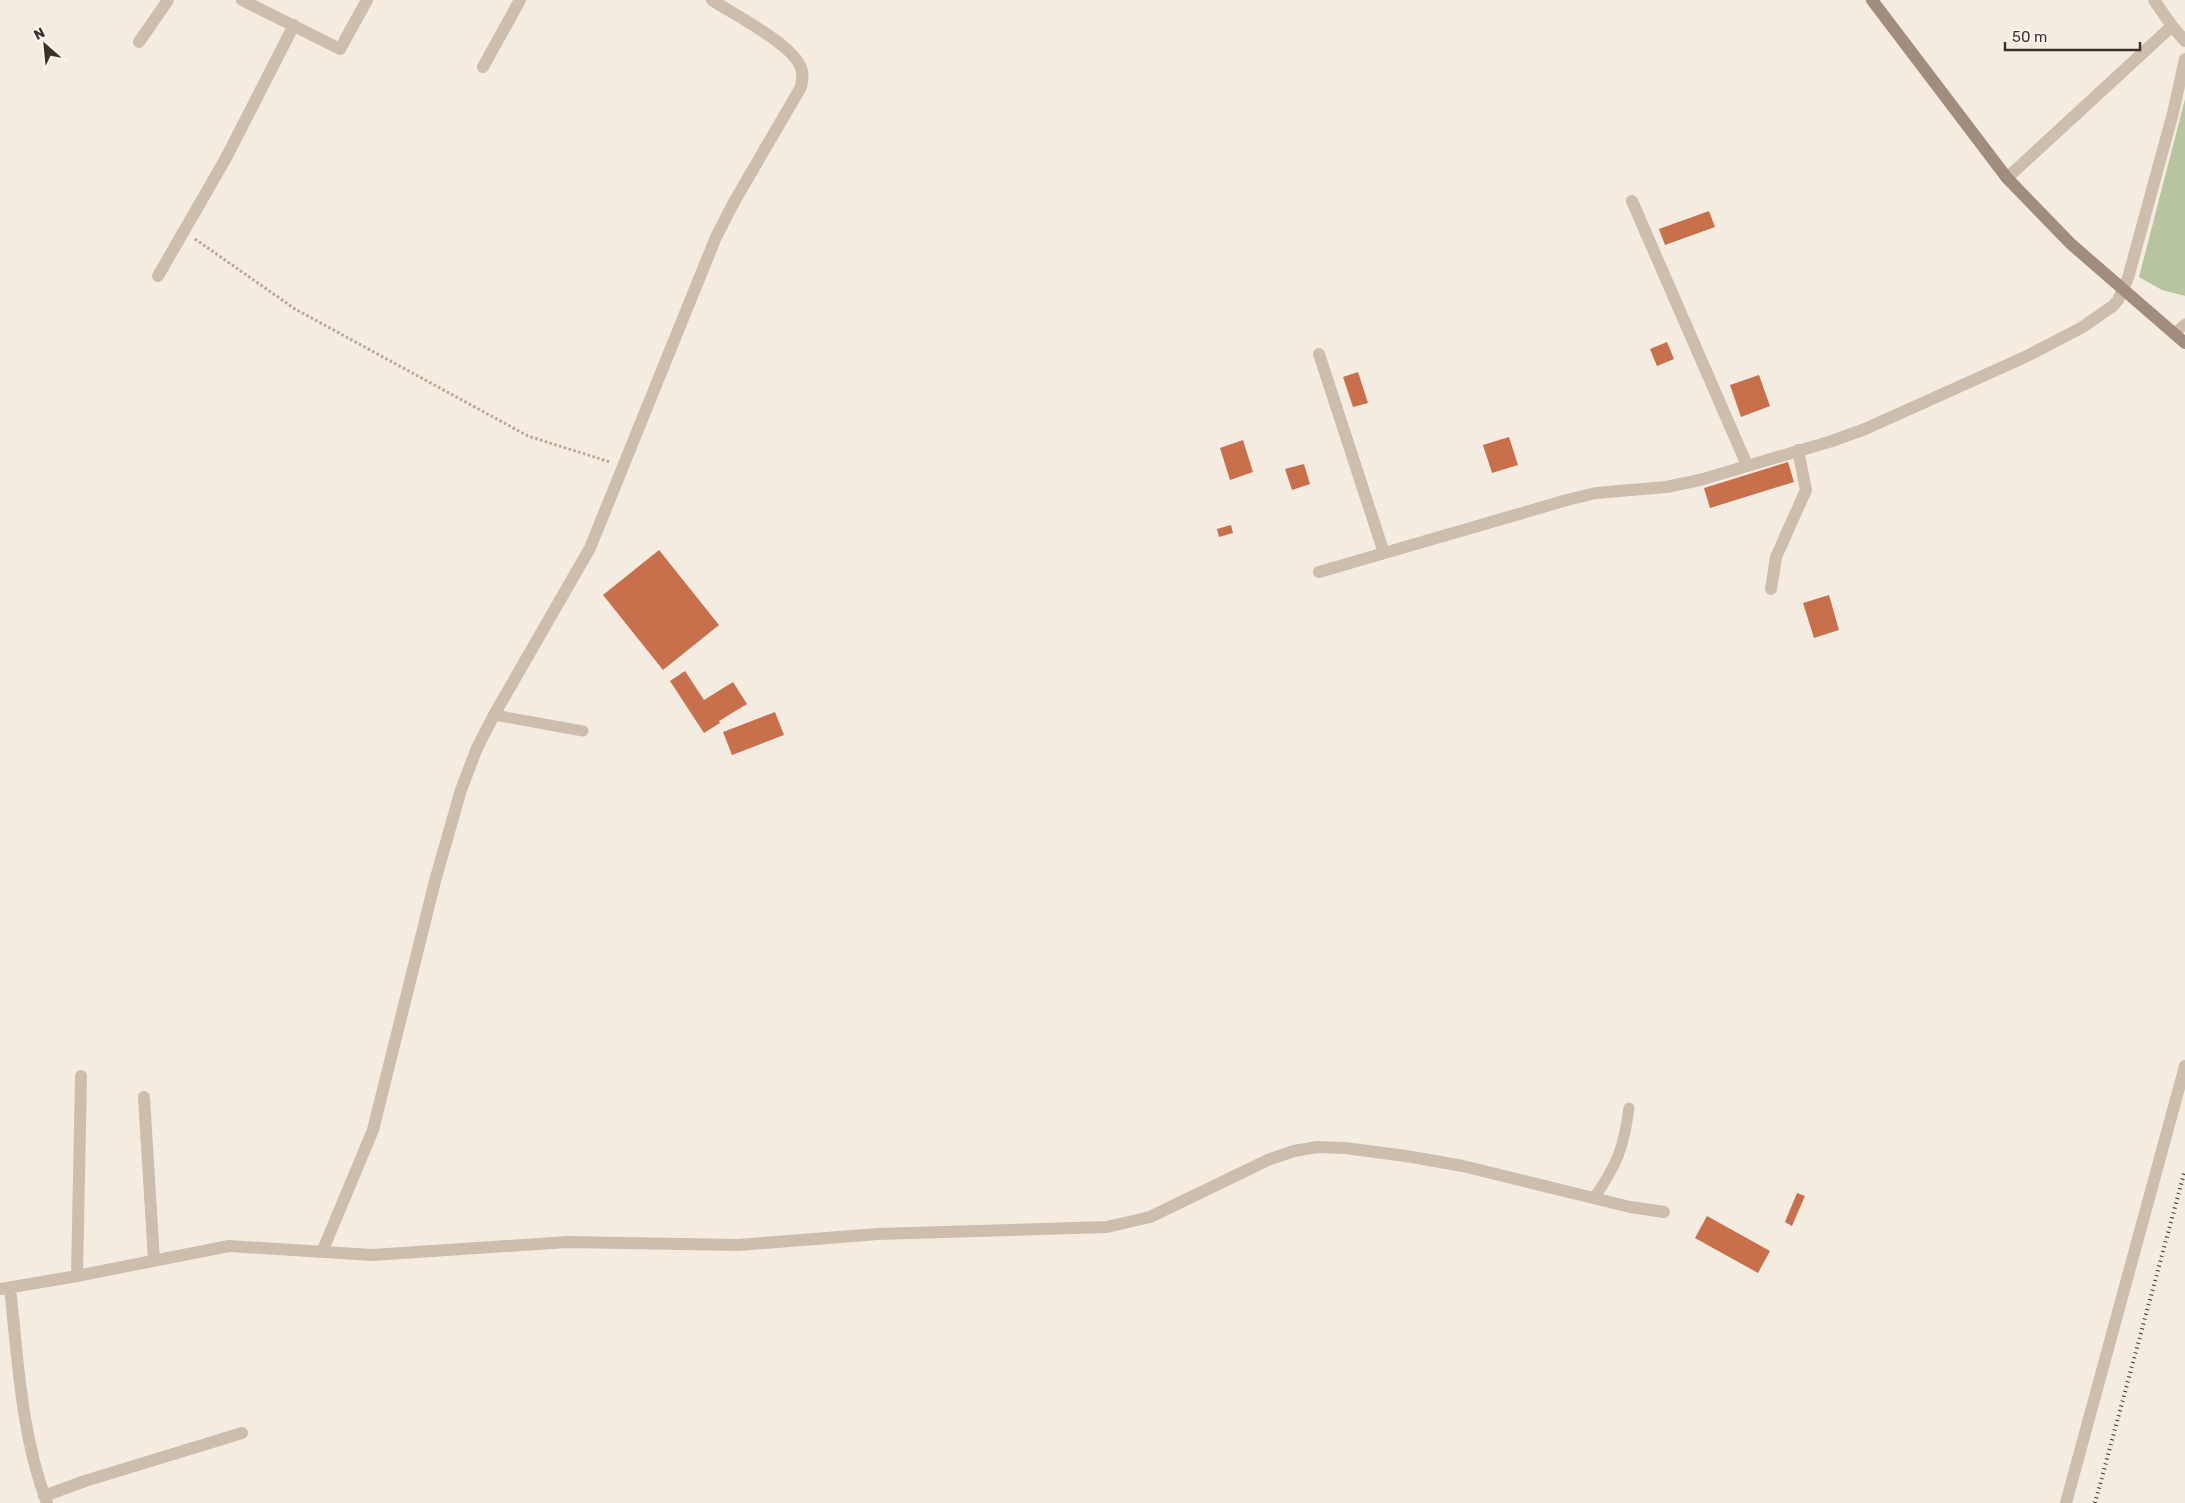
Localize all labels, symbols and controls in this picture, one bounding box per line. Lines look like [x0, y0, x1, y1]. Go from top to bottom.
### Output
north arrow [20, 20, 70, 70]
scale bar [2005, 20, 2140, 52]
text: N [31, 24, 48, 44]
text: 50 m [2012, 28, 2047, 46]

